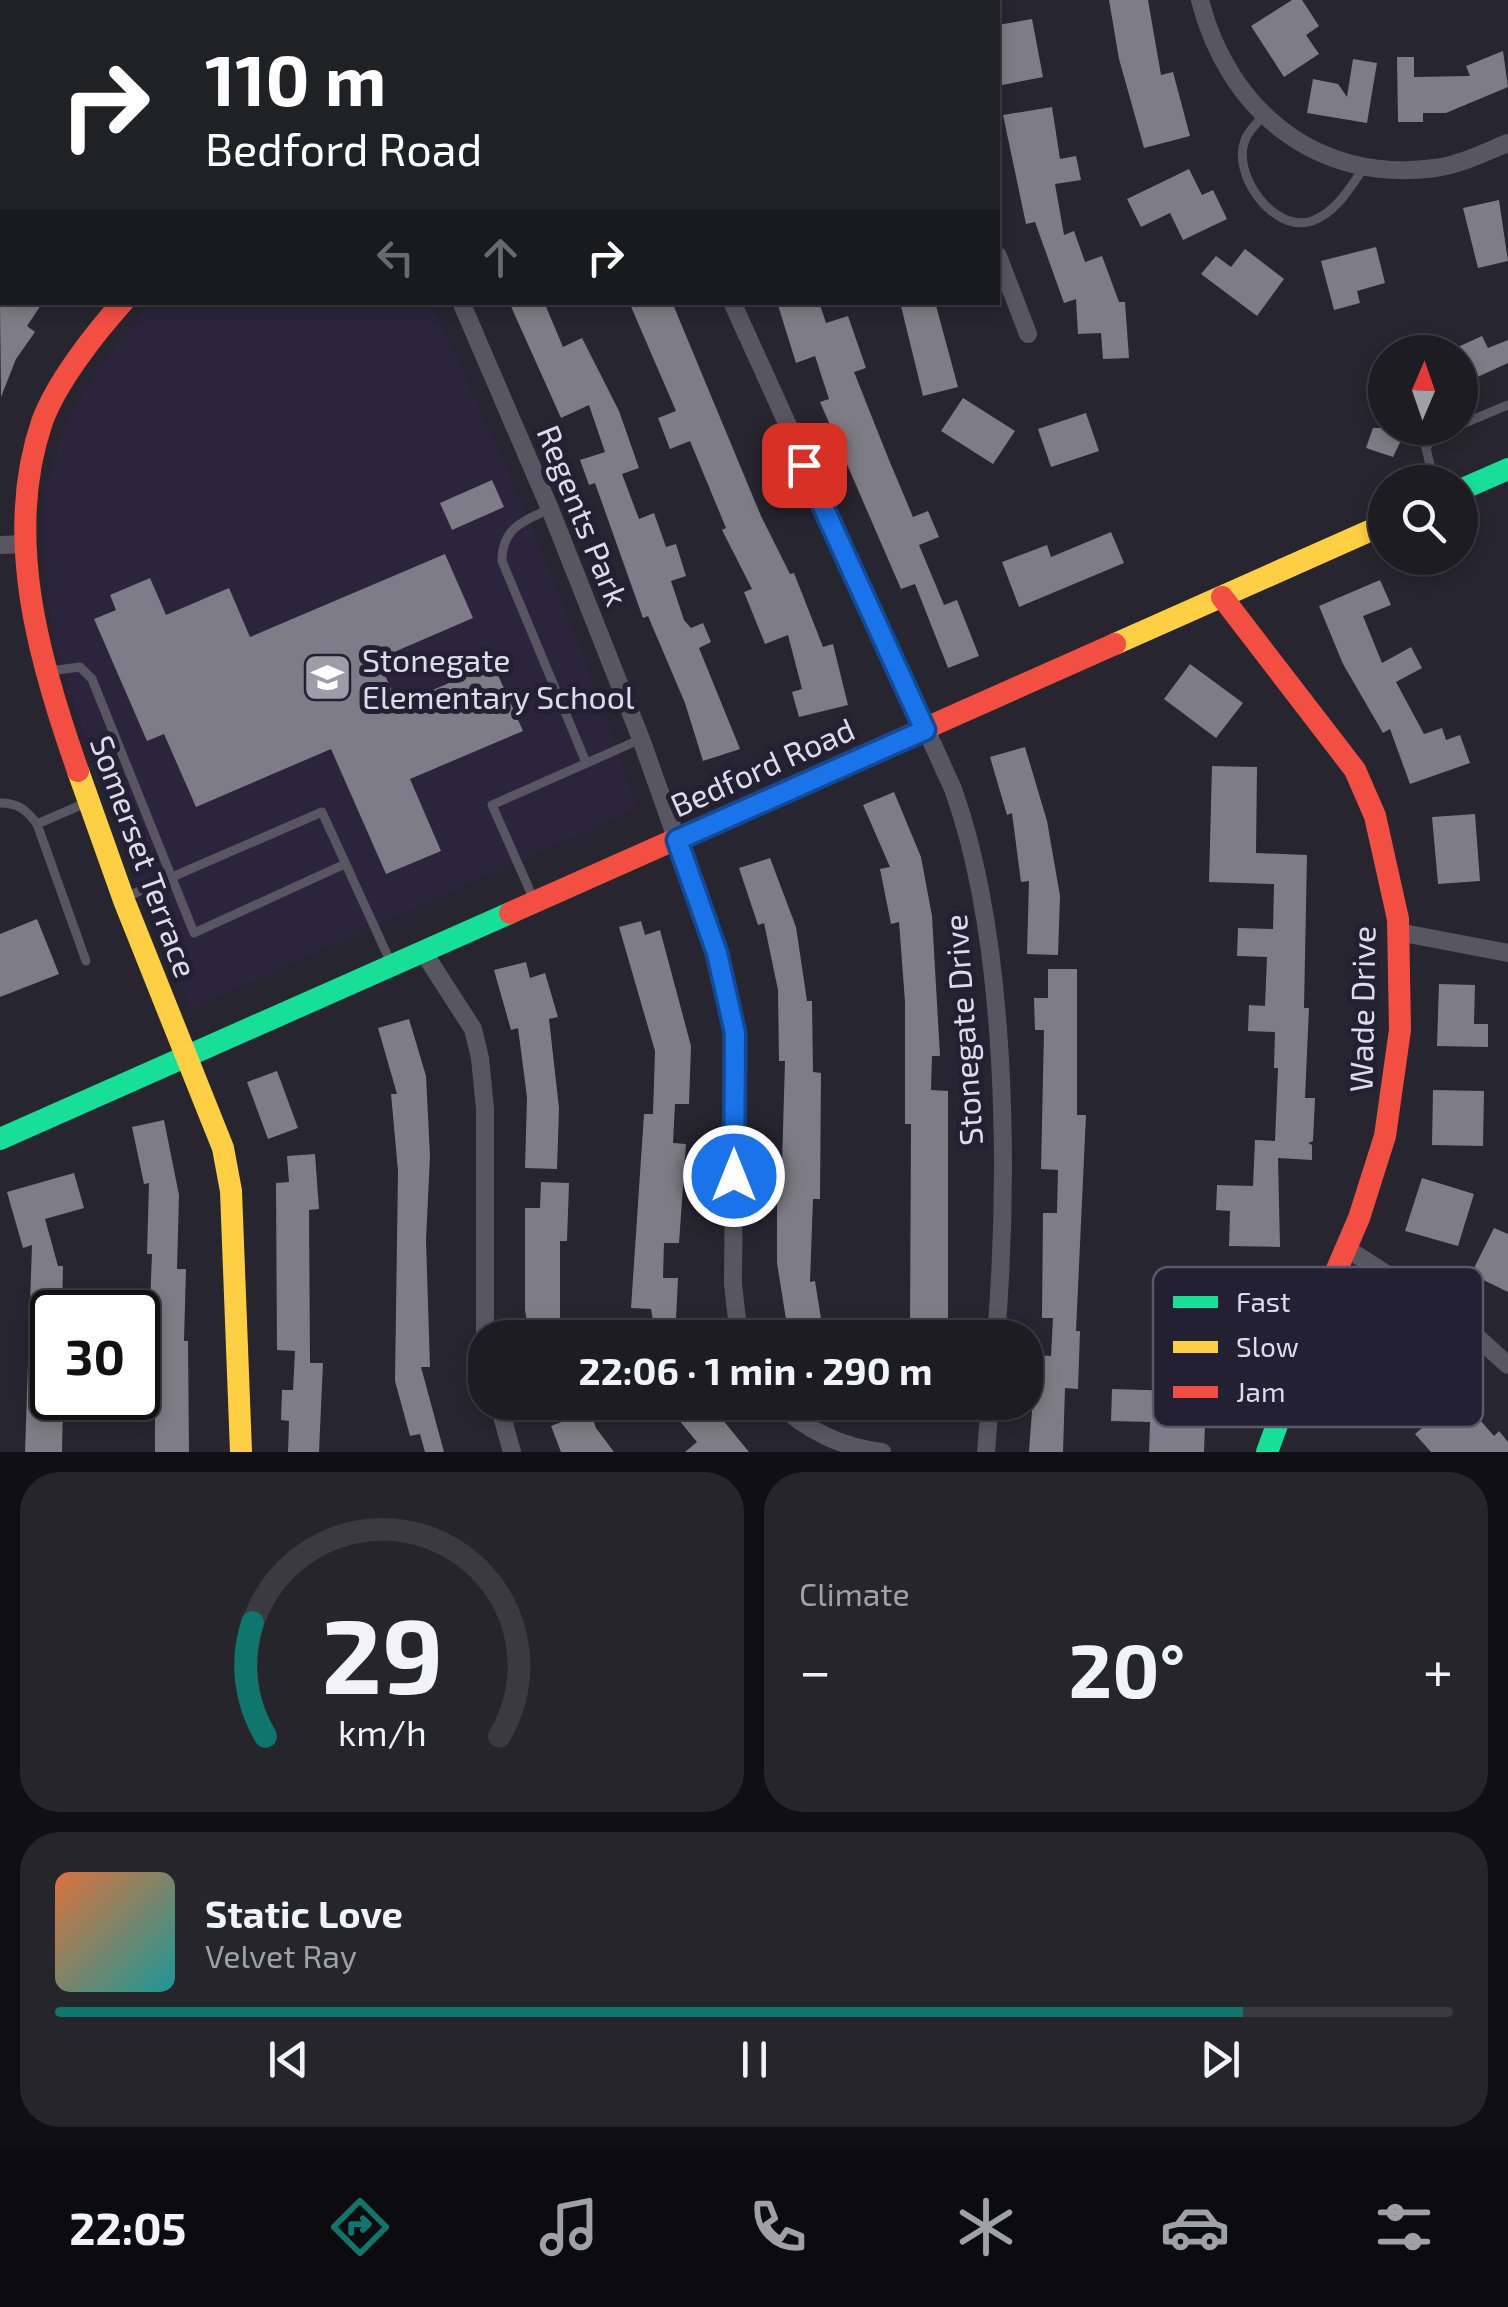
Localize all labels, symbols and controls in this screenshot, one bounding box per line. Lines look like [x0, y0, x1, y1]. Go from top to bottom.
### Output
text: 110 m [205, 36, 386, 120]
icon: right [40, 40, 170, 170]
text: Bedford Road [205, 121, 482, 175]
icon: left [368, 230, 423, 285]
icon: ahead [473, 230, 528, 285]
icon: right [578, 230, 633, 285]
north arrow [1368, 335, 1478, 445]
map controls [1368, 335, 1478, 575]
street label: Regents Park [531, 419, 637, 611]
pin [762, 423, 847, 508]
icon: arrive [777, 438, 832, 493]
button: search [1368, 465, 1478, 575]
place label: Stonegate Elementary School [362, 640, 635, 715]
school or university icon: Stonegate Elementary School [301, 651, 353, 703]
street label: Bedford Road [664, 709, 860, 823]
street label: Somerset Terrace [84, 730, 206, 982]
street label: Stonegate Drive [935, 913, 989, 1147]
street label: Wade Drive [1341, 926, 1381, 1092]
position arrow [682, 1124, 786, 1228]
legend [1153, 1267, 1483, 1427]
text: Fast [1236, 1284, 1291, 1318]
speed limit sign: 30 [30, 1290, 160, 1420]
text: Slow [1236, 1329, 1299, 1363]
text: 22:06 · 1 min · 290 m [579, 1347, 932, 1393]
text: Jam [1236, 1374, 1285, 1408]
text: Climate [799, 1574, 910, 1612]
text: 29 [321, 1590, 443, 1715]
text: 20° [1069, 1623, 1185, 1713]
text: − [799, 1636, 831, 1702]
text: + [1423, 1636, 1453, 1702]
text: km/h [338, 1710, 426, 1753]
text: Static Love [205, 1890, 403, 1936]
text: Velvet Ray [205, 1936, 357, 1974]
icon: previous [261, 2032, 316, 2087]
icon: pause [727, 2032, 782, 2087]
icon: next [1193, 2032, 1248, 2087]
icon: directions [325, 2192, 395, 2262]
icon: music [534, 2192, 604, 2262]
icon: phone [743, 2192, 813, 2262]
icon: climate [951, 2192, 1021, 2262]
icon: car [1160, 2192, 1230, 2262]
icon: filters [1369, 2192, 1439, 2262]
text: 22:05 [69, 2200, 186, 2254]

